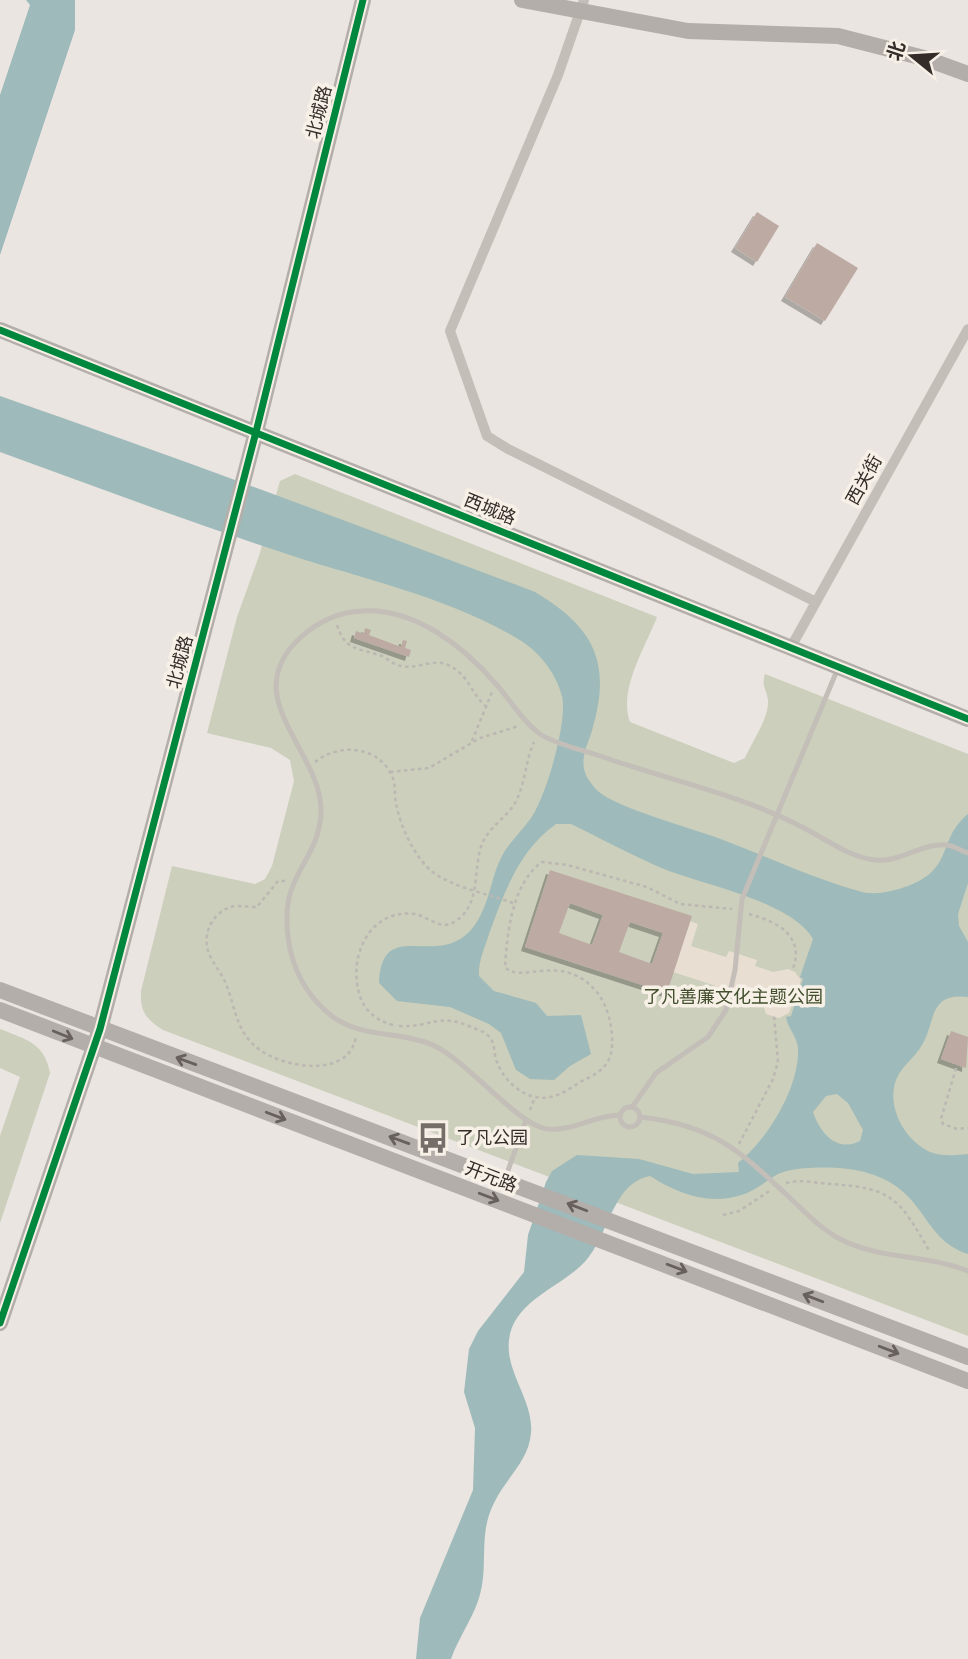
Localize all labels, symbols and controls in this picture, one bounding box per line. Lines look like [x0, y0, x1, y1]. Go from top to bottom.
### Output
north arrow [877, 21, 947, 91]
text: 北 [883, 39, 909, 63]
street label: 北城路 [303, 83, 335, 141]
street label: 西关街 [842, 452, 886, 508]
street label: 西城路 [461, 490, 519, 528]
street label: 北城路 [163, 633, 197, 691]
park label: 了凡善廉文化主题公园 [643, 987, 823, 1007]
one-way arrow [52, 1030, 74, 1043]
one-way arrow [175, 1053, 197, 1066]
one-way arrow [265, 1111, 286, 1124]
bus stop icon: 了凡公园 [416, 1121, 450, 1155]
place label: 了凡公园 [456, 1128, 528, 1148]
one-way arrow [388, 1133, 410, 1145]
street label: 开元路 [462, 1158, 520, 1196]
one-way arrow [477, 1192, 499, 1204]
one-way arrow [567, 1200, 589, 1212]
one-way arrow [665, 1263, 687, 1276]
one-way arrow [802, 1290, 824, 1303]
one-way arrow [878, 1345, 899, 1358]

